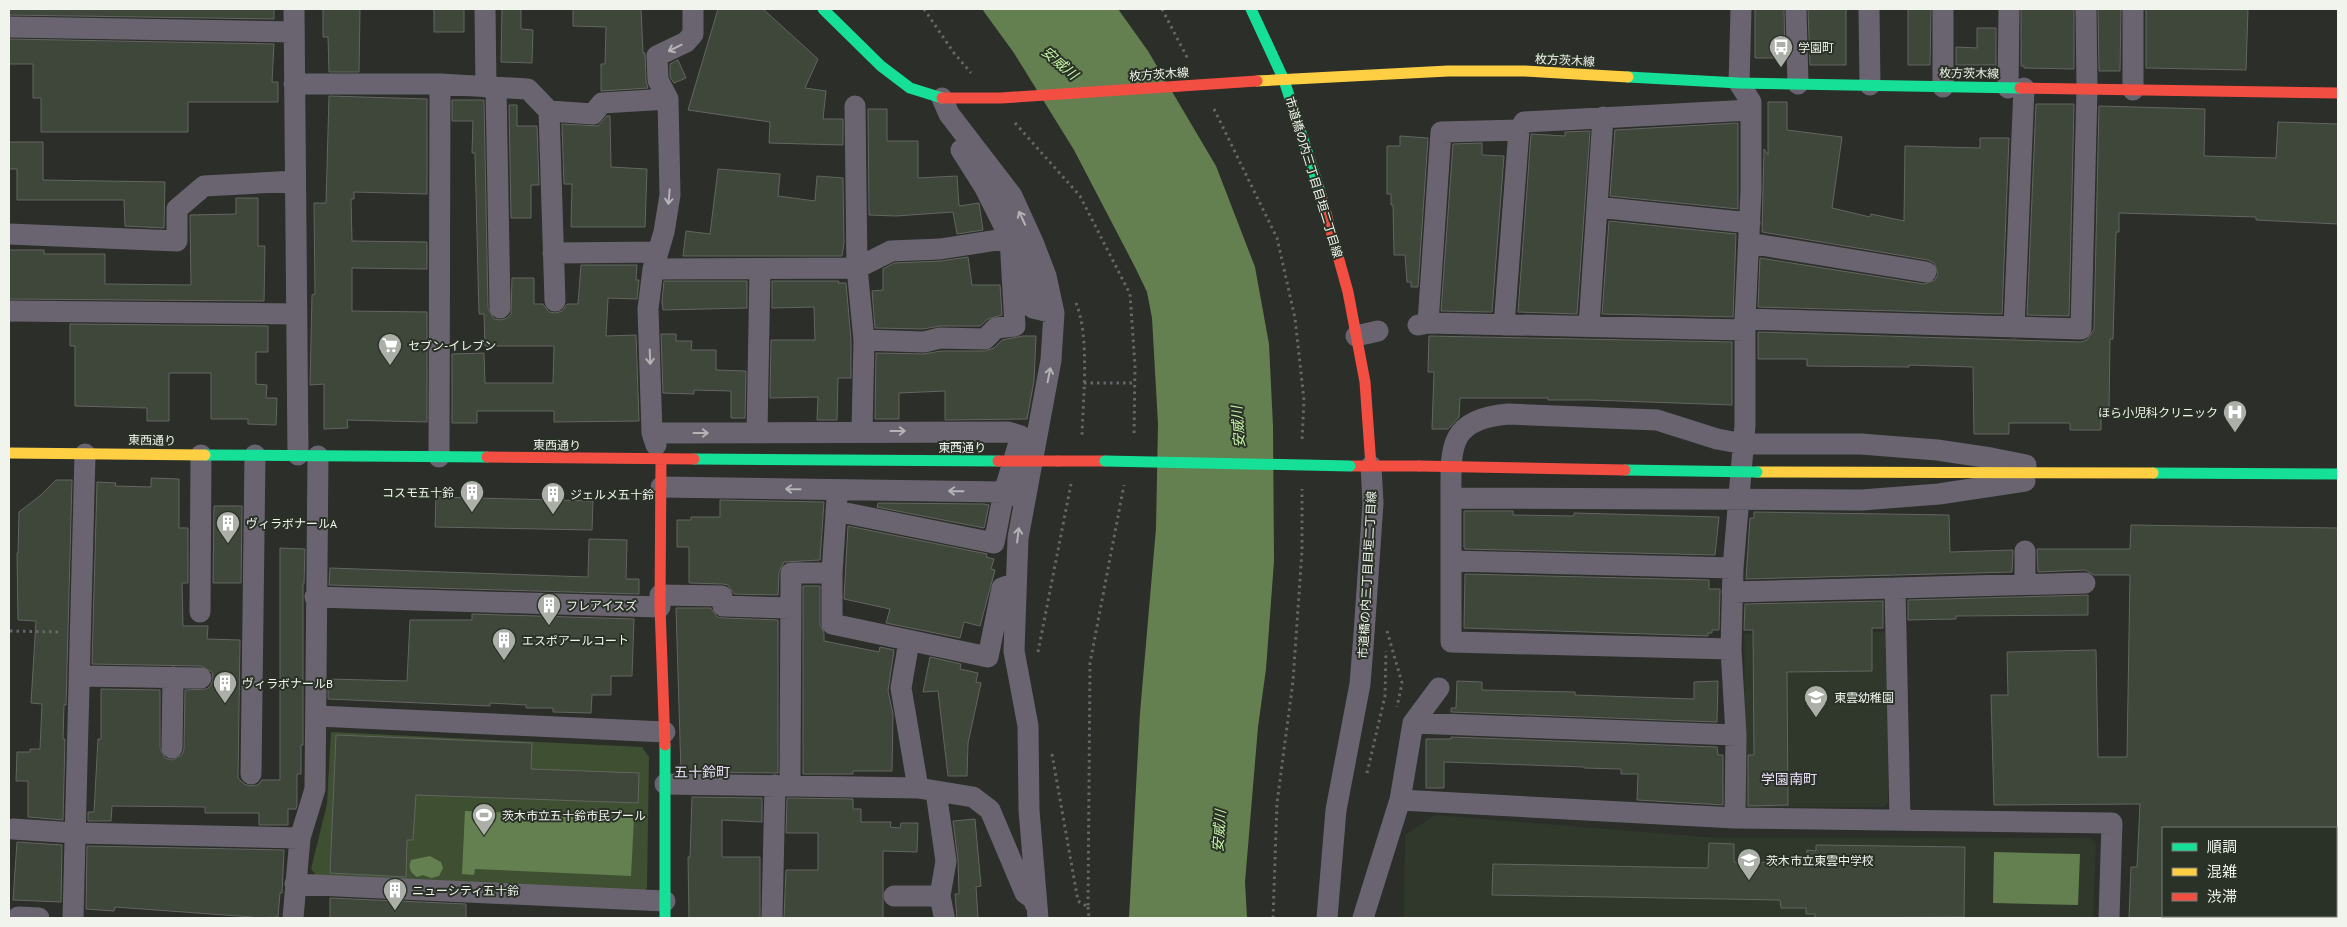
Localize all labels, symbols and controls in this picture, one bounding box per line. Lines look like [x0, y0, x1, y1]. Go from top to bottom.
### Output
bus stop icon: 学園町 [1768, 34, 1794, 68]
place label: 学園町 [1798, 40, 1834, 55]
water label: 安威川 [1038, 42, 1083, 85]
one-way arrow [668, 44, 683, 53]
street label: 枚方茨木線 [1535, 51, 1595, 69]
street label: 枚方茨木線 [1129, 64, 1189, 84]
street label: 枚方茨木線 [1939, 65, 1999, 81]
street label: 市道橋の内三丁目目垣二丁目線 [1282, 94, 1346, 260]
one-way arrow [664, 189, 674, 205]
one-way arrow [1017, 211, 1026, 226]
supermarket icon: セブン-イレブン [377, 332, 403, 366]
place label: セブン-イレブン [408, 338, 496, 353]
one-way arrow [645, 349, 654, 365]
one-way arrow [1044, 367, 1054, 383]
hospital icon: ほら小児科クリニック [2222, 399, 2248, 433]
water label: 安威川 [1227, 403, 1248, 449]
place label: ほら小児科クリニック [2098, 405, 2218, 420]
one-way arrow [890, 427, 906, 436]
one-way arrow [692, 428, 708, 438]
street label: 東西通り [128, 432, 176, 448]
street label: 東西通り [533, 437, 581, 453]
street label: 東西通り [938, 440, 986, 455]
building icon: コスモ五十鈴 [459, 479, 485, 513]
building icon: ジェルメ五十鈴 [540, 481, 566, 515]
one-way arrow [785, 484, 802, 494]
place label: コスモ五十鈴 [382, 485, 454, 500]
one-way arrow [948, 486, 964, 496]
place label: ジェルメ五十鈴 [570, 487, 654, 502]
street label: 市道橋の内三丁目目垣二丁目線 [1355, 491, 1379, 659]
building icon: ヴィラボナールA [215, 510, 241, 544]
place label: ヴィラボナールA [246, 516, 337, 531]
one-way arrow [1013, 527, 1023, 543]
building icon: フレアイスズ [536, 592, 562, 626]
place label: フレアイスズ [566, 598, 637, 613]
building icon: エスポアールコート [491, 627, 517, 661]
place label: エスポアールコート [522, 633, 629, 648]
building icon: ヴィラボナールB [212, 670, 238, 704]
place label: ヴィラボナールB [242, 676, 333, 691]
school or university icon: 東雲幼稚園 [1803, 684, 1829, 718]
place label: 東雲幼稚園 [1834, 690, 1894, 705]
district label: 五十鈴町 [674, 763, 730, 781]
district label: 学園南町 [1761, 770, 1817, 788]
sports icon: 茨木市立五十鈴市民プール [471, 802, 497, 836]
water label: 安威川 [1209, 807, 1230, 853]
place label: 茨木市立五十鈴市民プール [502, 808, 646, 823]
legend [2162, 827, 2337, 917]
text: 順調 [2207, 837, 2237, 856]
school or university icon: 茨木市立東雲中学校 [1736, 847, 1762, 881]
place label: 茨木市立東雲中学校 [1766, 853, 1874, 868]
text: 混雑 [2207, 862, 2237, 881]
building icon: ニューシティ五十鈴 [382, 877, 408, 911]
place label: ニューシティ五十鈴 [412, 883, 519, 898]
text: 渋滞 [2207, 887, 2237, 906]

